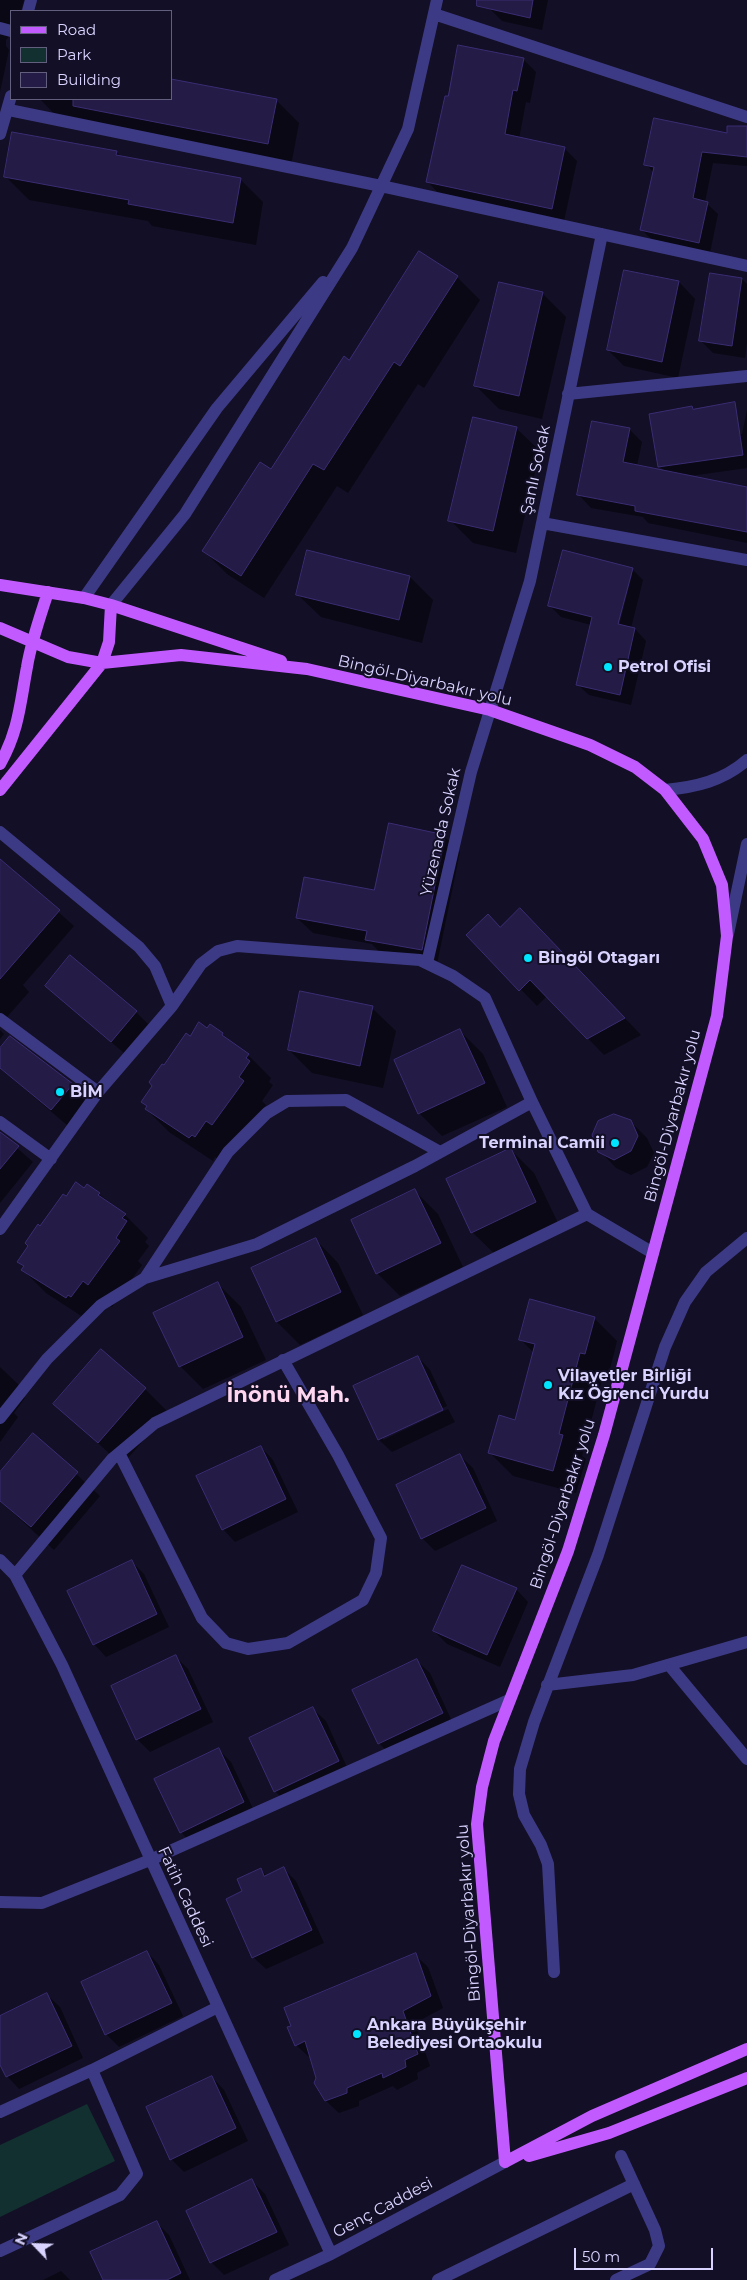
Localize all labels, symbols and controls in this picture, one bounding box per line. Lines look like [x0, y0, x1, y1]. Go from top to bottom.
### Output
legend [10, 10, 172, 100]
text: Road [57, 20, 96, 39]
text: Park [57, 45, 91, 64]
text: Building [57, 70, 121, 89]
street label: Şanlı Sokak [517, 423, 555, 517]
street label: Bingöl-Diyarbakır yolu [336, 652, 514, 710]
place label: Petrol Ofisi [618, 657, 711, 677]
marker: Petrol Ofisi [602, 661, 614, 673]
street label: Yüzenada Sokak [417, 766, 465, 898]
place label: Bingöl Otagarı [538, 948, 660, 968]
marker: Bingöl Otagarı [522, 952, 534, 964]
street label: Bingöl-Diyarbakır yolu [641, 1027, 705, 1205]
place label: BİM [70, 1082, 103, 1102]
marker: BİM [54, 1086, 66, 1098]
place label: Terminal Camii [479, 1133, 605, 1153]
marker: Terminal Camii [609, 1137, 621, 1149]
place label: Vilayetler Birliği Kız Öğrenci Yurdu [558, 1366, 709, 1404]
marker: Vilayetler Birliği Kız Öğrenci Yurdu [542, 1379, 554, 1391]
district label: İnönü Mah. [226, 1383, 350, 1409]
street label: Bingöl-Diyarbakır yolu [526, 1416, 600, 1592]
street label: Bingöl-Diyarbakır yolu [453, 1823, 485, 2003]
street label: Fatih Caddesi [153, 1843, 217, 1951]
place label: Ankara Büyükşehir Belediyesi Ortaokulu [367, 2015, 542, 2053]
marker: Ankara Büyükşehir Belediyesi Ortaokulu [351, 2028, 363, 2040]
street label: Genç Caddesi [330, 2174, 436, 2242]
north arrow [10, 2220, 60, 2270]
text: N [11, 2230, 32, 2248]
scale bar [577, 2238, 716, 2270]
text: 50 m [582, 2247, 620, 2266]

